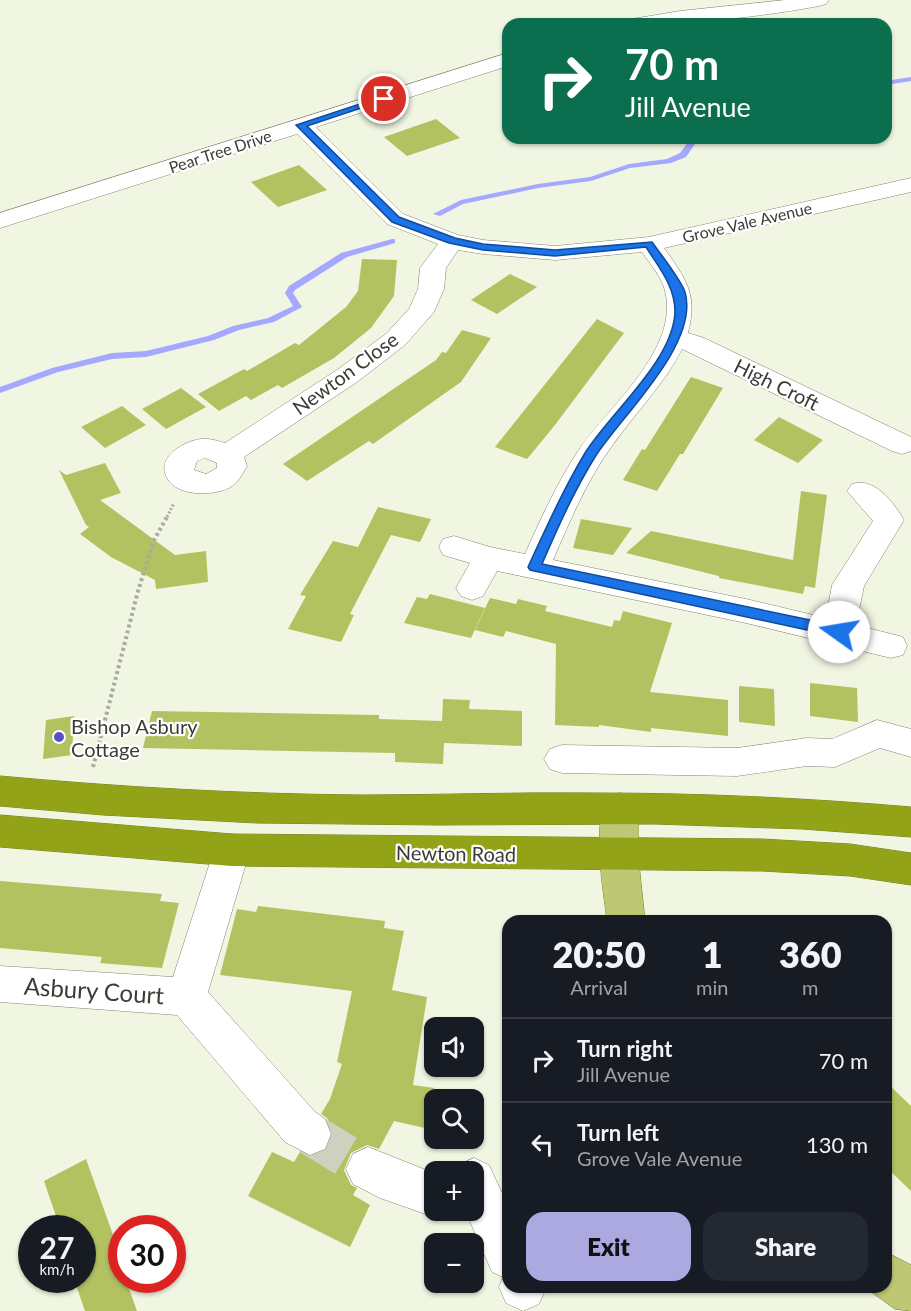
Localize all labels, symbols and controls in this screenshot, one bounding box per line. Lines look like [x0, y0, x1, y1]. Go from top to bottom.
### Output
text: 70 m [625, 39, 719, 89]
icon: right [526, 42, 604, 120]
pin [358, 73, 409, 124]
icon: arrive [367, 82, 400, 115]
text: Jill Avenue [625, 90, 751, 123]
street label: Pear Tree Drive [166, 125, 274, 177]
street label: Grove Vale Avenue [680, 198, 814, 246]
street label: Newton Close [288, 327, 402, 419]
street label: High Croft [731, 353, 824, 415]
position arrow [807, 600, 871, 664]
place label: Bishop Asbury Cottage [71, 714, 198, 761]
marker: Bishop Asbury Cottage [52, 730, 66, 744]
street label: Newton Road [396, 840, 516, 866]
text: 20:50 [552, 932, 646, 976]
text: 1 [702, 932, 723, 976]
text: 360 [779, 932, 842, 976]
street label: Asbury Court [23, 971, 165, 1009]
text: Arrival [570, 975, 628, 999]
text: min [696, 975, 728, 999]
text: m [802, 975, 818, 999]
map controls [424, 1017, 484, 1293]
button: sound [424, 1017, 484, 1077]
text: Turn right [577, 1035, 672, 1062]
icon: right [526, 1044, 559, 1077]
text: 70 m [819, 1047, 868, 1074]
text: Jill Avenue [577, 1062, 670, 1086]
button: search [424, 1089, 484, 1149]
text: Turn left [577, 1119, 659, 1146]
icon: left [526, 1128, 559, 1161]
text: 130 m [806, 1131, 868, 1158]
text: Grove Vale Avenue [577, 1146, 742, 1170]
button: + [424, 1161, 484, 1221]
button: Exit [526, 1212, 691, 1281]
button: Share [703, 1212, 868, 1281]
speed limit sign: 30 [108, 1215, 186, 1293]
text: 27 [40, 1229, 74, 1265]
button: − [424, 1233, 484, 1293]
text: km/h [39, 1260, 75, 1278]

